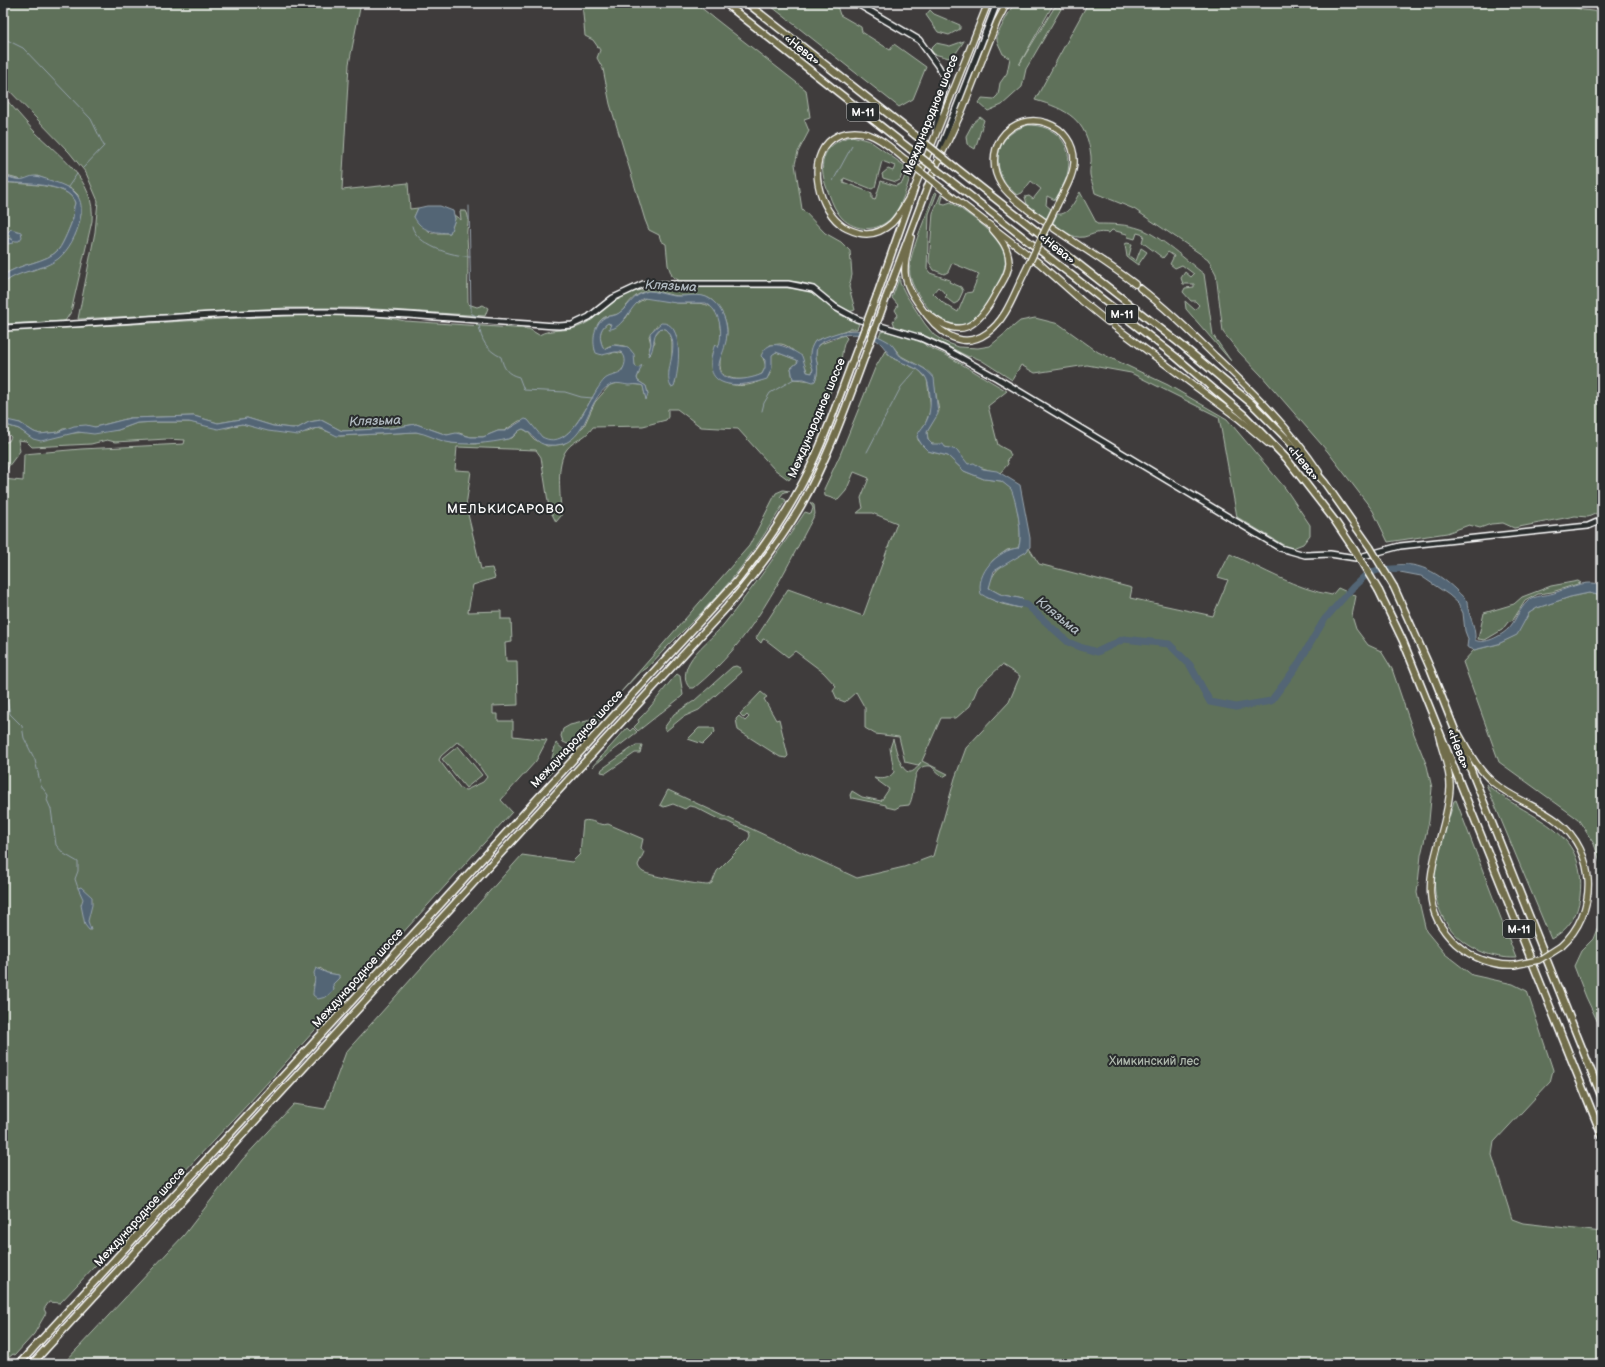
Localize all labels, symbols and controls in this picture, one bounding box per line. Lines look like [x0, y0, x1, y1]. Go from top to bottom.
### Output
street label: «Нева» [781, 31, 823, 69]
street label: Международное шоссе [900, 52, 962, 177]
road number: М-11 [847, 103, 879, 121]
street label: «Нева» [1036, 230, 1078, 268]
water label: Клязьма [645, 277, 698, 295]
road number: М-11 [1106, 305, 1138, 323]
street label: Международное шоссе [785, 356, 849, 480]
water label: Клязьма [349, 412, 402, 430]
street label: «Нева» [1284, 442, 1322, 484]
district label: МЕЛЬКИСАРОВО [447, 501, 565, 517]
water label: Клязьма [1033, 593, 1083, 639]
street label: Международное шоссе [528, 687, 627, 791]
street label: «Нева» [1443, 727, 1473, 772]
road number: М-11 [1503, 920, 1535, 938]
street label: Международное шоссе [309, 925, 407, 1031]
park label: Химкинский лес [1109, 1054, 1199, 1069]
street label: Международное шоссе [91, 1164, 189, 1270]

